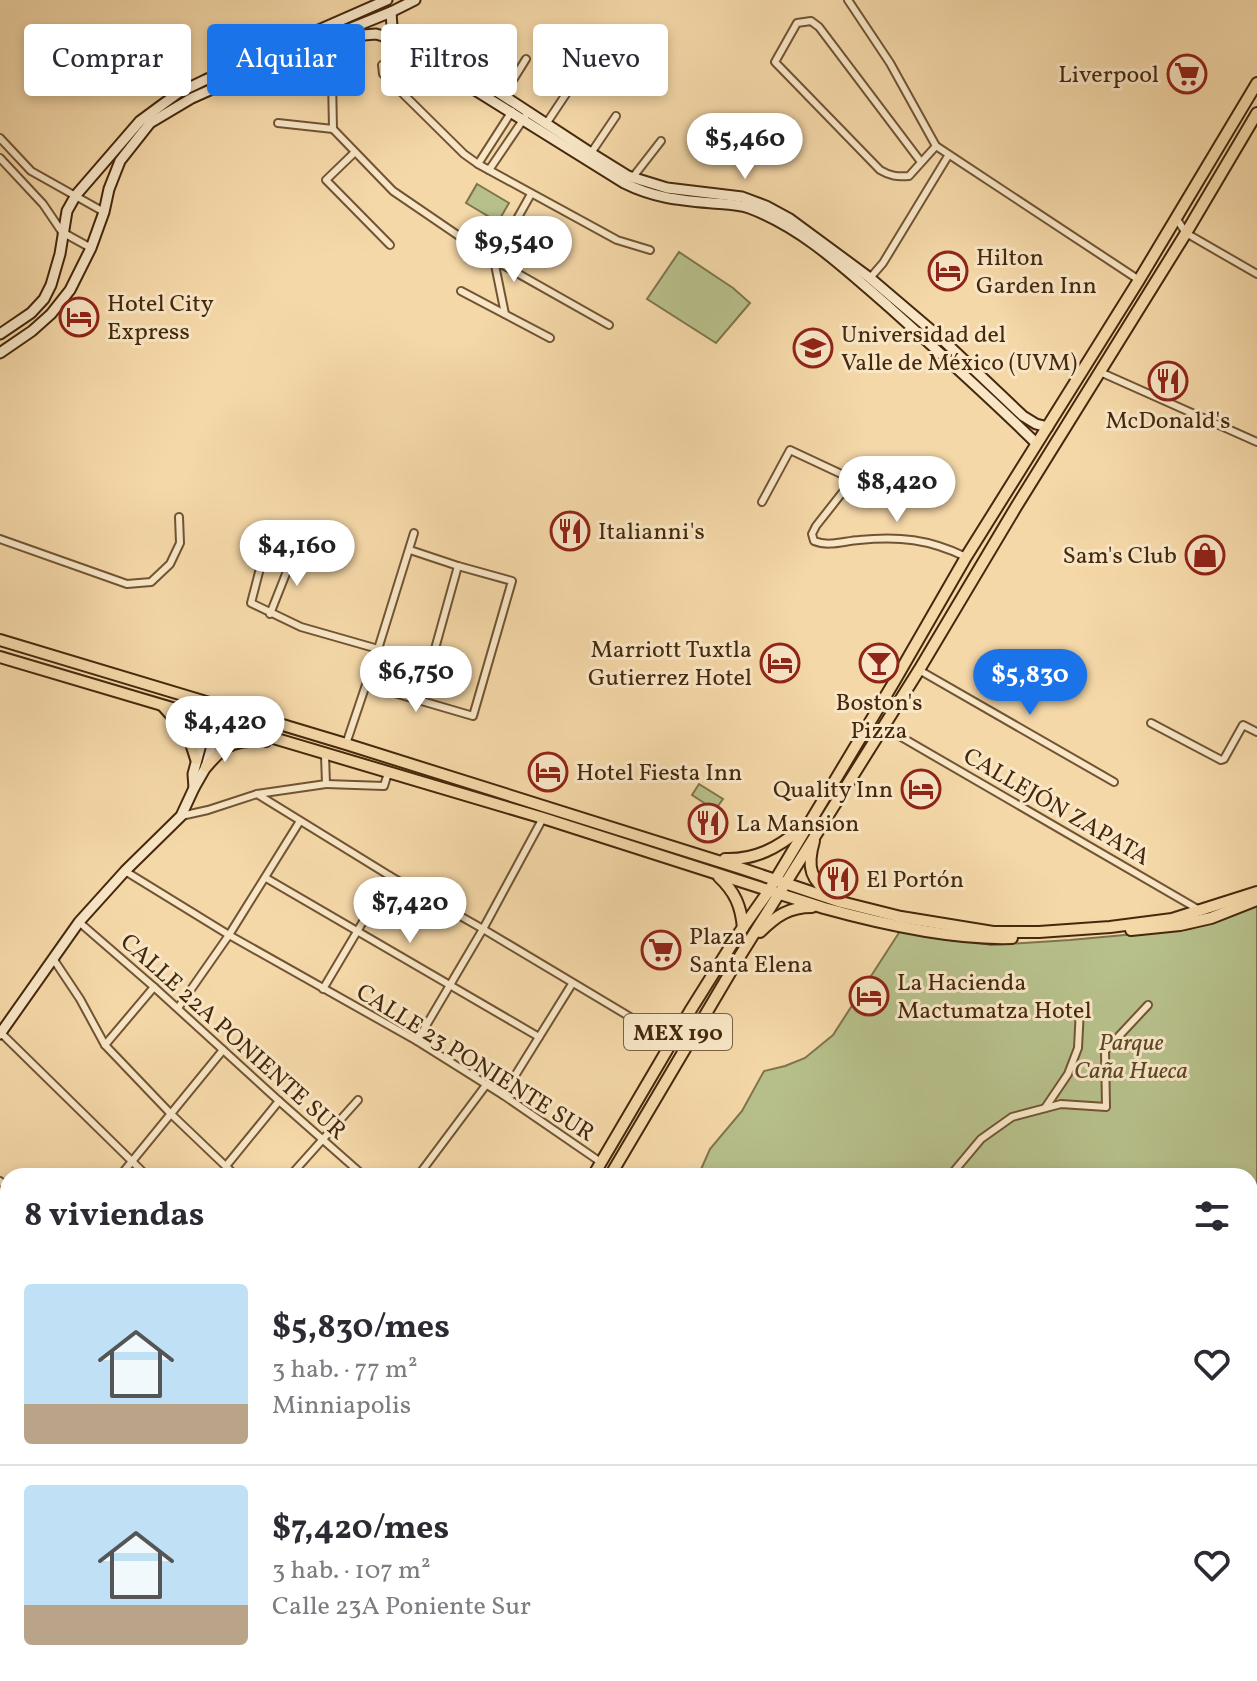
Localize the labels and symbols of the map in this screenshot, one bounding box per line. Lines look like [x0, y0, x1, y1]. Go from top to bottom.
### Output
supermarket icon: Liverpool [1166, 53, 1208, 95]
place label: Liverpool [1058, 59, 1159, 93]
pin: $5,460 [680, 113, 810, 181]
pin: $9,540 [449, 216, 579, 284]
place label: Hilton Garden Inn [976, 242, 1097, 304]
hotel icon: Hilton Garden Inn [927, 250, 969, 292]
place label: Hotel City Express [107, 288, 214, 350]
hotel icon: Hotel City Express [58, 296, 100, 338]
place label: Universidad del Valle de México (UVM) [841, 319, 1077, 381]
school or university icon: Universidad del Valle de México (UVM) [792, 327, 834, 369]
restaurant icon: McDonald's [1147, 360, 1189, 402]
place label: McDonald's [1106, 405, 1230, 439]
pin: $8,420 [832, 456, 962, 524]
restaurant icon: Italianni's [549, 510, 591, 552]
place label: Italianni's [598, 516, 705, 550]
pin: $4,160 [232, 520, 362, 588]
shop icon: Sam's Club [1184, 534, 1226, 576]
place label: Sam's Club [1062, 540, 1177, 574]
place label: Marriott Tuxtla Gutierrez Hotel [588, 634, 752, 696]
hotel icon: Marriott Tuxtla Gutierrez Hotel [759, 642, 801, 684]
bar icon: Boston's Pizza [858, 642, 900, 684]
pin: $6,750 [351, 646, 481, 714]
pin: $5,830 [965, 649, 1095, 717]
place label: Boston's Pizza [835, 687, 923, 749]
pin: $4,420 [160, 696, 290, 764]
street label: CALLEJÓN ZAPATA [956, 740, 1156, 875]
hotel icon: Hotel Fiesta Inn [527, 751, 569, 793]
place label: Hotel Fiesta Inn [576, 757, 742, 791]
hotel icon: Quality Inn [900, 768, 942, 810]
place label: Quality Inn [773, 774, 893, 808]
restaurant icon: La Mansion [687, 802, 729, 844]
place label: La Mansion [736, 808, 859, 842]
restaurant icon: El Portón [817, 858, 859, 900]
place label: El Portón [866, 864, 964, 898]
pin: $7,420 [345, 877, 475, 945]
place label: Plaza Santa Elena [689, 921, 813, 983]
street label: CALLE 22A PONIENTE SUR [112, 926, 353, 1149]
supermarket icon: Plaza Santa Elena [640, 929, 682, 971]
place label: La Hacienda Mactumatza Hotel [897, 967, 1092, 1029]
hotel icon: La Hacienda Mactumatza Hotel [848, 975, 890, 1017]
street label: CALLE 23 PONIENTE SUR [349, 976, 601, 1151]
road number: MEX 190 [624, 1014, 732, 1050]
park label: Parque Caña Hueca [1074, 1027, 1188, 1089]

